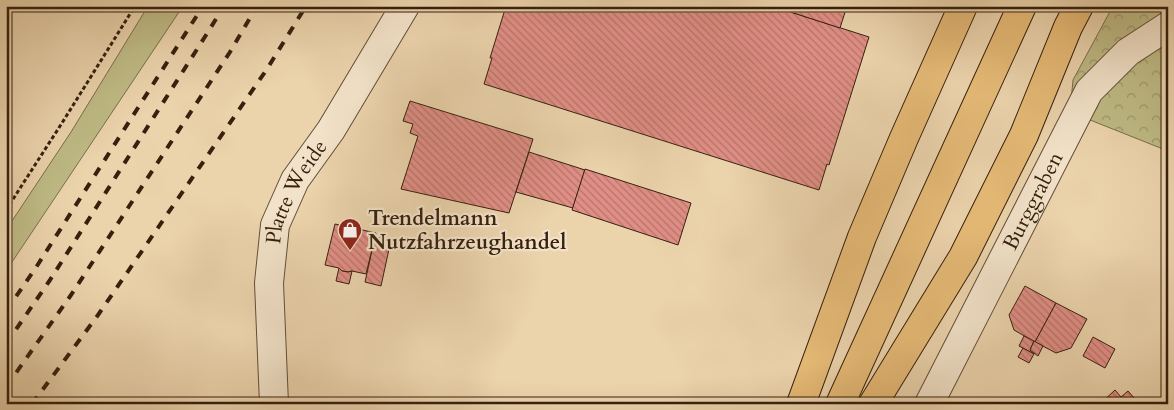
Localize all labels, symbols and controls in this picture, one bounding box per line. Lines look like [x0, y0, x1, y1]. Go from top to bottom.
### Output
street label: Platte Weide [259, 134, 334, 245]
street label: Burggraben [996, 147, 1070, 255]
place label: Trendelmann Nutzfahrzeughandel [368, 204, 566, 257]
shop icon: Trendelmann Nutzfahrzeughandel [337, 217, 363, 251]

